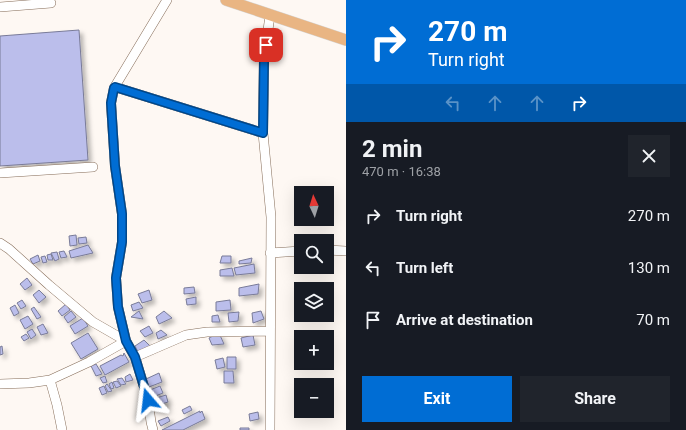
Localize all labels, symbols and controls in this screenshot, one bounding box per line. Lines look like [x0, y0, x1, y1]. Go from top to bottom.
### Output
text: 270 m [428, 15, 507, 48]
icon: right [362, 16, 414, 68]
pin [249, 28, 283, 62]
icon: arrive [255, 34, 277, 56]
text: Turn right [428, 49, 505, 70]
icon: left [442, 92, 464, 114]
icon: ahead [484, 92, 506, 114]
icon: ahead [526, 92, 548, 114]
icon: right [568, 92, 590, 114]
text: 2 min [362, 135, 422, 163]
button: close [628, 135, 670, 177]
text: 470 m · 16:38 [362, 164, 441, 179]
north arrow [294, 186, 334, 226]
map controls [294, 186, 334, 418]
icon: right [362, 205, 384, 227]
text: Turn right [396, 207, 462, 225]
text: 270 m [628, 207, 670, 225]
button: search [294, 234, 334, 274]
icon: left [362, 257, 384, 279]
text: Turn left [396, 259, 453, 277]
text: 130 m [628, 259, 670, 277]
button: layers [294, 282, 334, 322]
icon: arrive [362, 309, 384, 331]
text: Arrive at destination [396, 311, 533, 329]
text: 70 m [636, 311, 670, 329]
button: + [294, 330, 334, 370]
button: Exit [362, 376, 512, 422]
button: Share [520, 376, 670, 422]
button: − [294, 378, 334, 418]
position arrow [127, 379, 169, 421]

